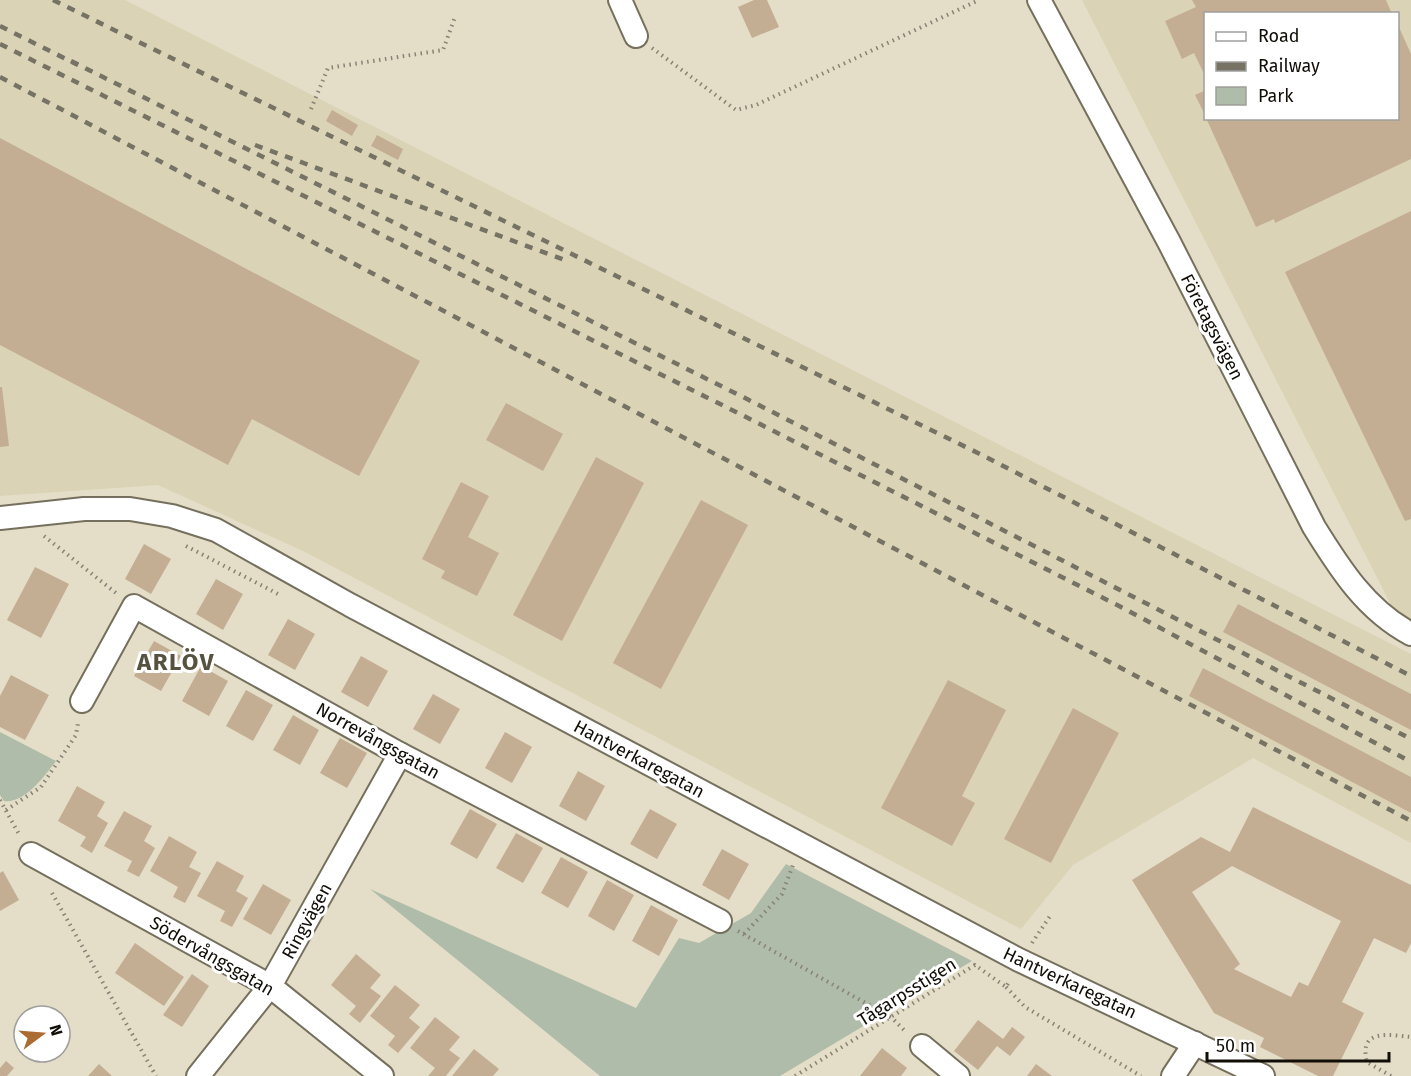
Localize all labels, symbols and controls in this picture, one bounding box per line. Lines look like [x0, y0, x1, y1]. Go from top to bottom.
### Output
legend [1204, 12, 1399, 120]
text: Road [1258, 25, 1300, 47]
text: Railway [1258, 55, 1320, 77]
text: Park [1258, 85, 1294, 107]
street label: Företagsvägen [1176, 270, 1248, 384]
district label: ARLÖV [136, 648, 215, 676]
street label: Norrevångsgatan [312, 698, 444, 784]
street label: Hantverkaregatan [570, 715, 708, 803]
street label: Ringvägen [277, 879, 337, 963]
street label: Södervångsgatan [146, 911, 278, 1001]
street label: Hantverkaregatan [1000, 942, 1140, 1024]
street label: Tågarpsstigen [854, 953, 960, 1031]
north arrow [12, 1004, 72, 1064]
text: N [45, 1022, 67, 1038]
scale bar [1207, 1025, 1388, 1063]
text: 50 m [1216, 1035, 1255, 1057]

